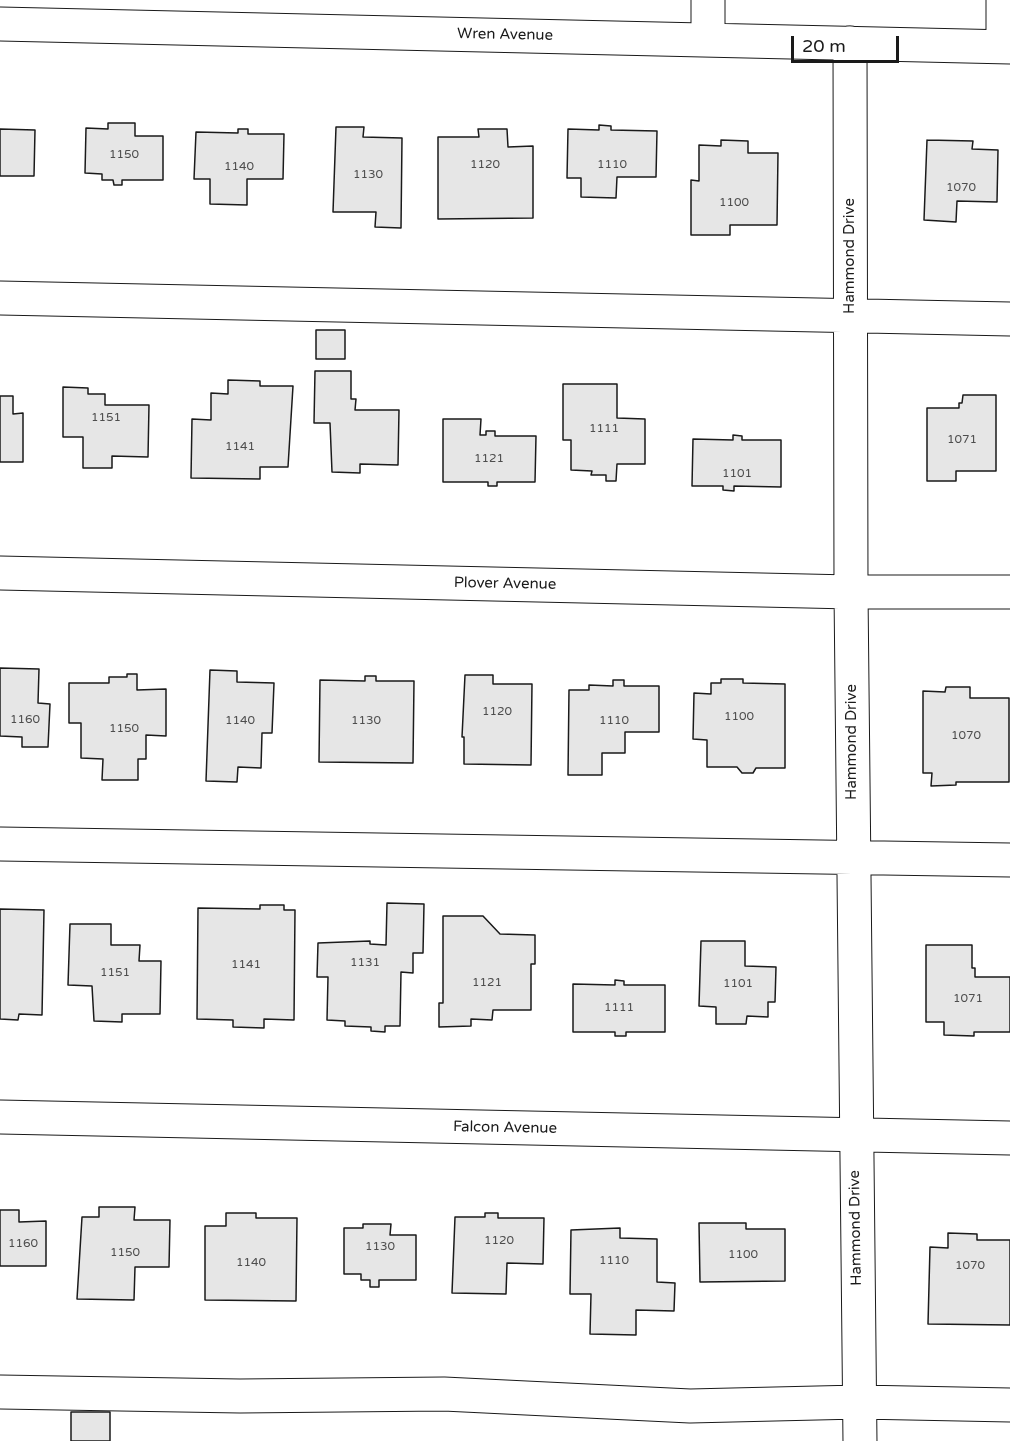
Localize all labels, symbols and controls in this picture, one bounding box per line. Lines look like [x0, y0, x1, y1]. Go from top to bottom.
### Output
scale bar [794, 24, 902, 62]
street label: Wren Avenue [457, 25, 553, 45]
text: 20 m [802, 35, 846, 57]
house number: 1150 [109, 148, 139, 162]
house number: 1120 [470, 158, 500, 172]
house number: 1110 [597, 158, 627, 172]
house number: 1140 [224, 160, 254, 174]
house number: 1130 [353, 168, 383, 182]
house number: 1070 [946, 181, 976, 195]
house number: 1100 [719, 196, 749, 210]
street label: Hammond Drive [841, 198, 859, 314]
house number: 1151 [91, 411, 121, 425]
house number: 1111 [589, 422, 619, 436]
house number: 1071 [947, 433, 977, 447]
house number: 1141 [225, 440, 255, 454]
house number: 1121 [474, 452, 504, 466]
house number: 1101 [722, 467, 752, 481]
street label: Plover Avenue [454, 574, 556, 594]
street label: Hammond Drive [843, 684, 861, 800]
house number: 1120 [482, 705, 512, 719]
house number: 1100 [724, 710, 754, 724]
house number: 1160 [10, 713, 40, 727]
house number: 1140 [225, 714, 255, 728]
house number: 1130 [351, 714, 381, 728]
house number: 1110 [599, 714, 629, 728]
house number: 1150 [109, 722, 139, 736]
house number: 1070 [951, 729, 981, 743]
house number: 1131 [350, 956, 380, 970]
house number: 1141 [231, 958, 261, 972]
house number: 1151 [100, 966, 130, 980]
house number: 1121 [472, 976, 502, 990]
house number: 1101 [723, 977, 753, 991]
house number: 1071 [953, 992, 983, 1006]
house number: 1111 [604, 1001, 634, 1015]
street label: Falcon Avenue [453, 1118, 557, 1138]
street label: Hammond Drive [846, 1170, 866, 1286]
house number: 1120 [484, 1234, 514, 1248]
house number: 1160 [8, 1237, 38, 1251]
house number: 1130 [365, 1240, 395, 1254]
house number: 1150 [110, 1246, 140, 1260]
house number: 1100 [728, 1248, 758, 1262]
house number: 1110 [599, 1254, 629, 1268]
house number: 1140 [236, 1256, 266, 1270]
house number: 1070 [955, 1259, 985, 1273]

